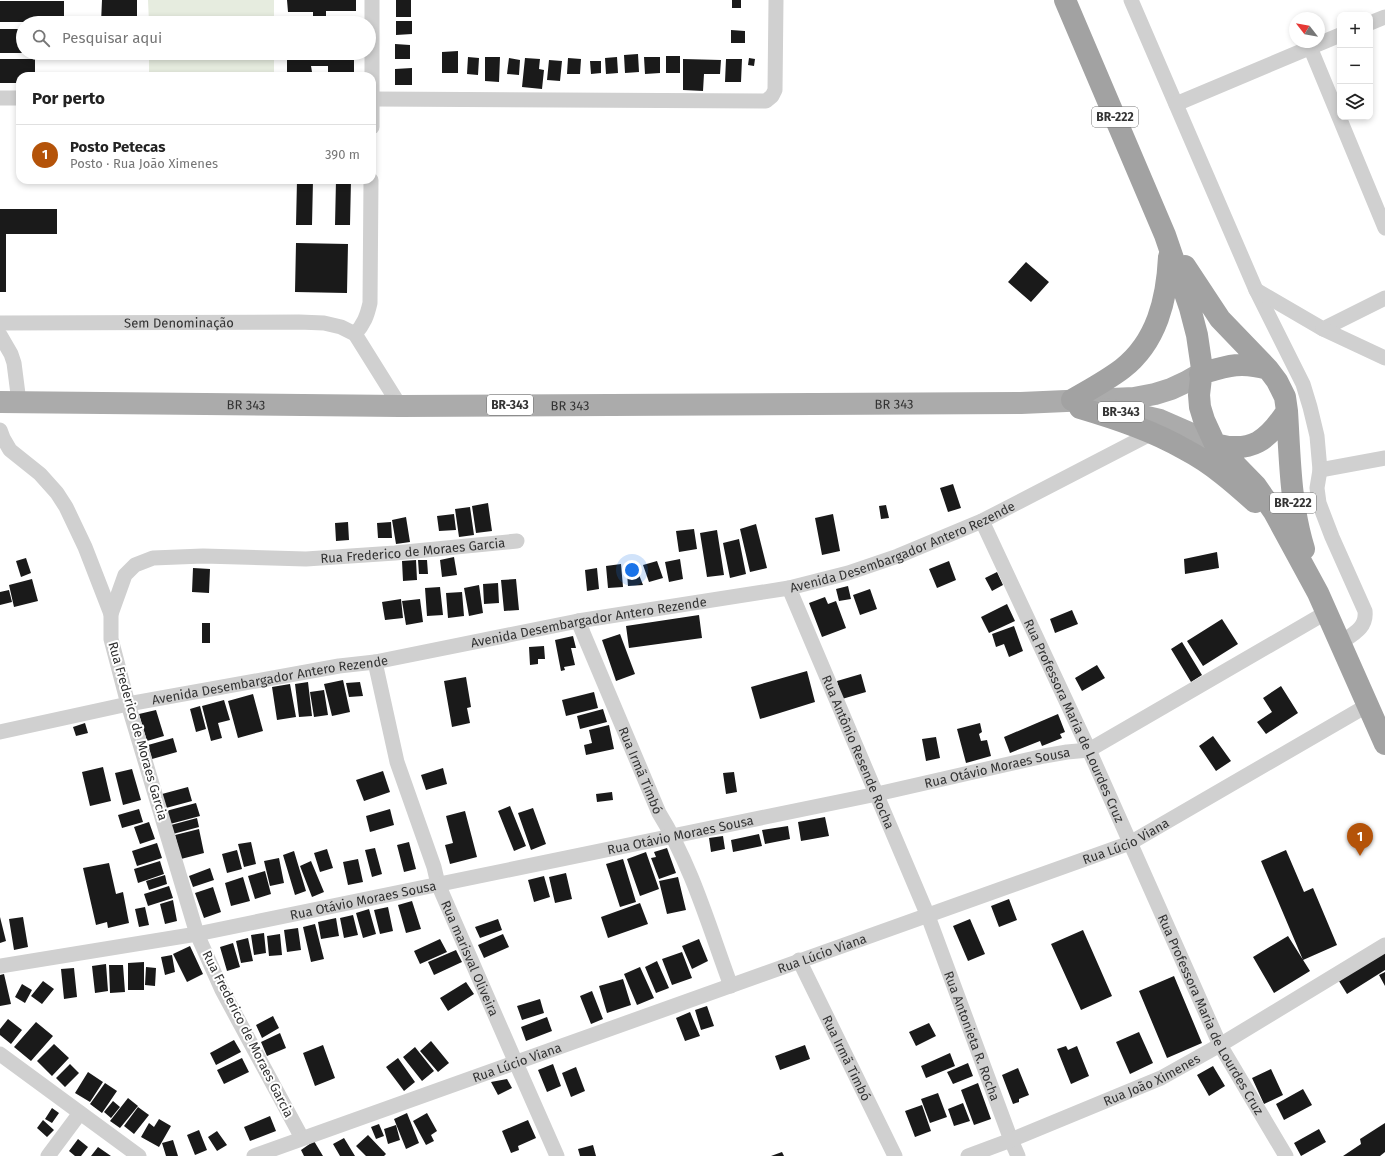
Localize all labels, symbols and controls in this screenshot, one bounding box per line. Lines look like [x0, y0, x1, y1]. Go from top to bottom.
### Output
north arrow [1289, 12, 1325, 48]
map controls [1337, 12, 1373, 120]
button: + [1337, 12, 1373, 48]
search box [16, 16, 376, 60]
icon: search [30, 27, 52, 49]
text: Pesquisar aqui [62, 29, 162, 47]
button: − [1337, 48, 1373, 84]
button: layers [1337, 84, 1373, 120]
text: Por perto [32, 88, 105, 109]
road number: BR-222 [1092, 107, 1138, 127]
text: Posto Petecas [70, 138, 165, 156]
text: 1 [42, 147, 48, 162]
text: 390 m [325, 147, 360, 162]
text: Posto · Rua João Ximenes [70, 156, 218, 171]
street label: Sem Denominação [124, 315, 234, 330]
road number: BR-343 [487, 395, 533, 415]
street label: BR 343 [875, 396, 913, 411]
street label: BR 343 [226, 397, 265, 412]
street label: BR 343 [551, 398, 589, 413]
road number: BR-343 [1098, 402, 1144, 422]
road number: BR-222 [1270, 493, 1316, 513]
street label: Avenida Desembargador Antero Rezende [788, 498, 1017, 595]
street label: Rua Frederico de Moraes Garcia [320, 535, 506, 566]
your location [622, 560, 642, 580]
street label: Avenida Desembargador Antero Rezende [469, 594, 708, 650]
street label: Rua Professora Maria de Lourdes Cruz [1021, 617, 1128, 825]
street label: Rua Frederico de Moraes Garcia [105, 640, 171, 822]
street label: Avenida Desembargador Antero Rezende [151, 652, 389, 707]
street label: Rua Antônio Resende Rocha [819, 673, 898, 831]
street label: Rua Irmã Timbó [616, 724, 666, 816]
street label: Rua Otávio Moraes Sousa [923, 744, 1071, 791]
street label: Rua Otávio Moraes Sousa [606, 812, 755, 857]
street label: Rua Lúcio Viana [1080, 815, 1171, 867]
pin: 1 [1347, 823, 1373, 856]
street label: Rua Otávio Moraes Sousa [289, 877, 437, 922]
street label: Rua marisval Oliveira [439, 898, 502, 1018]
street label: Rua Professora Maria de Lourdes Cruz [1155, 912, 1267, 1117]
street label: Rua Lúcio Viana [775, 930, 868, 976]
street label: Rua Frederico de Moraes Garcia [199, 948, 297, 1120]
street label: Rua Antonieta R. Rocha [942, 969, 1003, 1103]
street label: Rua Irmã Timbó [820, 1013, 874, 1103]
street label: Rua Lúcio Viana [470, 1039, 563, 1085]
street label: Rua João Ximenes [1101, 1050, 1203, 1109]

